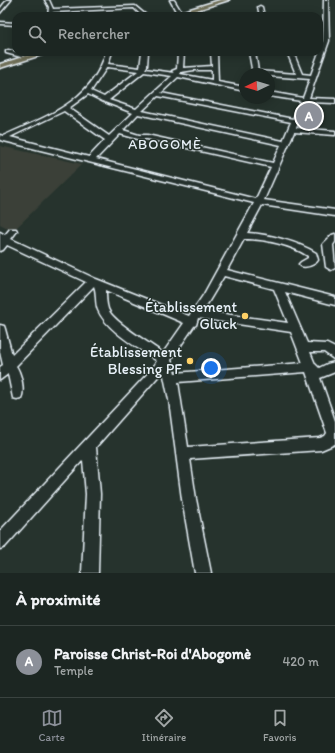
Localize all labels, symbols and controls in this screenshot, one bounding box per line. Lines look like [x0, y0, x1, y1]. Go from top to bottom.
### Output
search box [12, 12, 323, 56]
icon: search [26, 23, 48, 45]
text: Rechercher [58, 25, 130, 43]
north arrow [239, 68, 275, 104]
pin: A [296, 101, 322, 131]
district label: ABOGOMÈ [128, 136, 202, 153]
place label: Établissement Gluck [145, 298, 237, 333]
marker: Établissement Gluck [240, 311, 250, 321]
place label: Établissement Blessing PF [90, 343, 182, 378]
marker: Établissement Blessing PF [185, 356, 195, 366]
your location [201, 358, 221, 378]
text: À proximité [16, 589, 101, 609]
text: Paroisse Christ-Roi d'Abogomè [54, 645, 251, 663]
text: A [25, 654, 33, 669]
text: 420 m [282, 654, 319, 669]
text: Temple [54, 663, 93, 678]
tab: Carte [38, 707, 65, 744]
tab: Itinéraire [142, 707, 186, 744]
tab: Favoris [263, 707, 297, 744]

